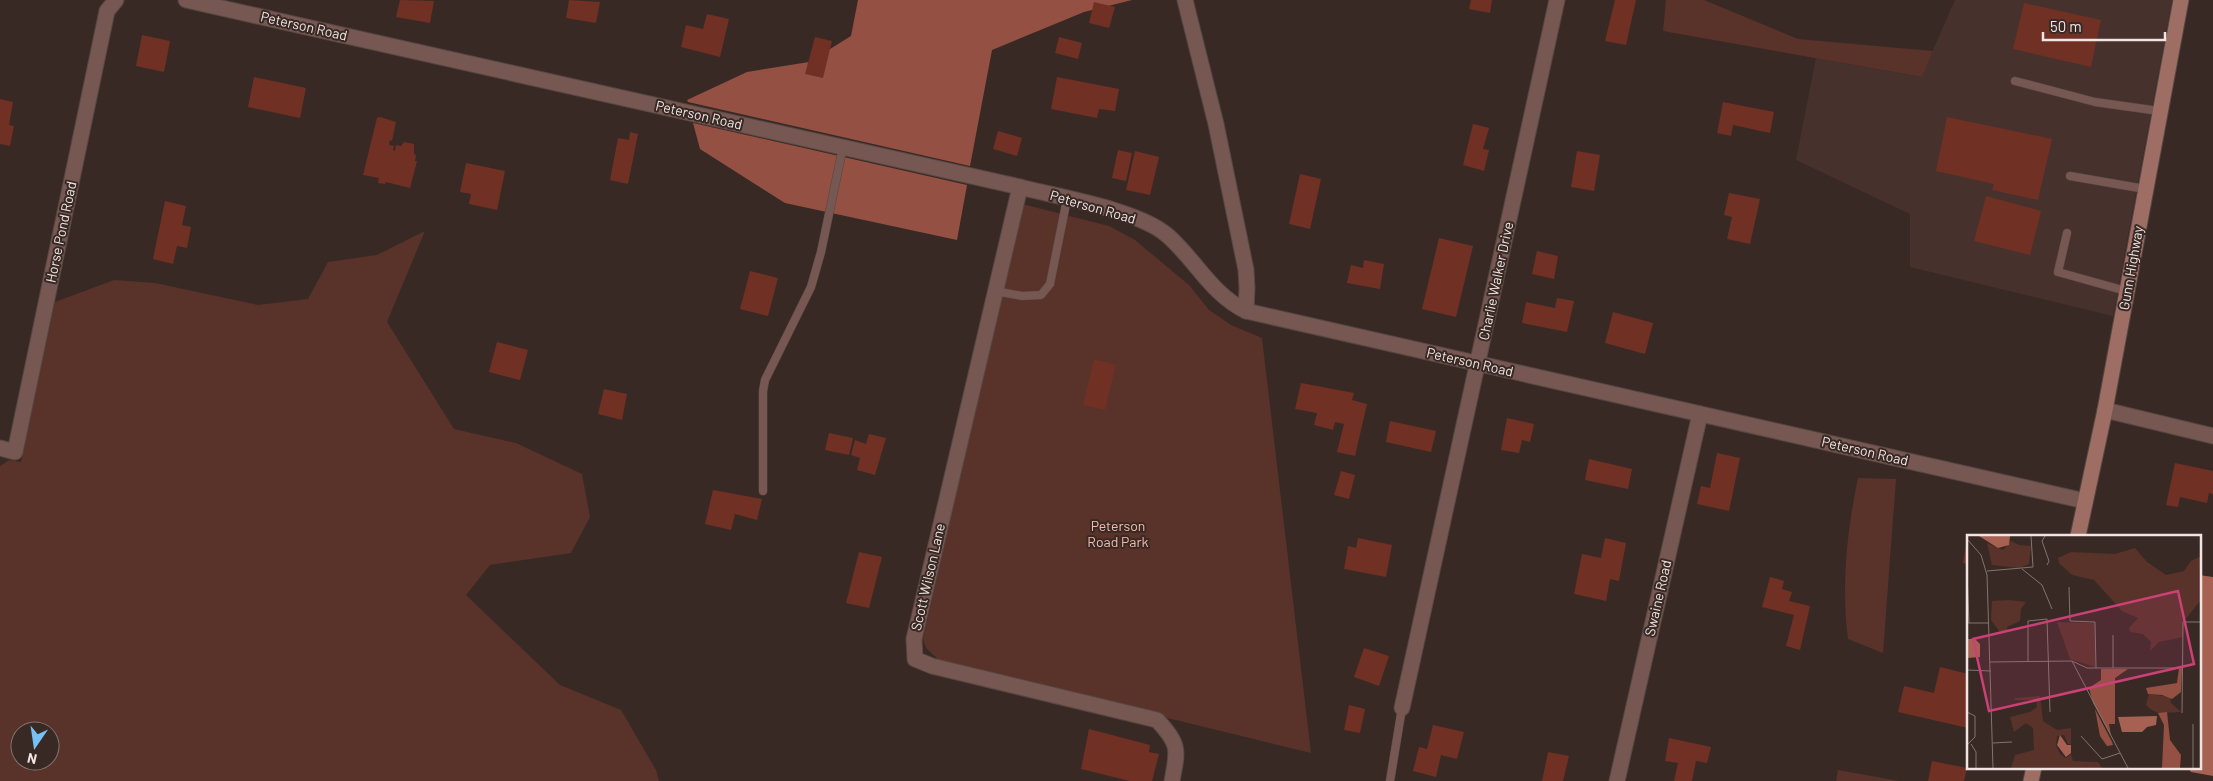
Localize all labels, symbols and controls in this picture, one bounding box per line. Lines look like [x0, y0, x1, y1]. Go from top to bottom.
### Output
street label: Peterson Road [259, 7, 349, 44]
scale bar [2043, 10, 2166, 42]
text: 50 m [2050, 17, 2082, 35]
street label: Peterson Road [654, 96, 744, 133]
street label: Horse Pond Road [41, 180, 80, 284]
street label: Peterson Road [1048, 186, 1138, 227]
street label: Charlie Walker Drive [1475, 220, 1516, 342]
street label: Gunn Highway [2115, 224, 2146, 311]
street label: Peterson Road [1425, 343, 1515, 380]
street label: Peterson Road [1820, 432, 1910, 469]
park label: Peterson Road Park [1087, 517, 1149, 550]
street label: Scott Wilson Lane [907, 521, 948, 632]
inset map [1967, 535, 2200, 768]
street label: Swaine Road [1641, 558, 1675, 638]
north arrow [10, 721, 60, 771]
text: N [26, 750, 38, 768]

